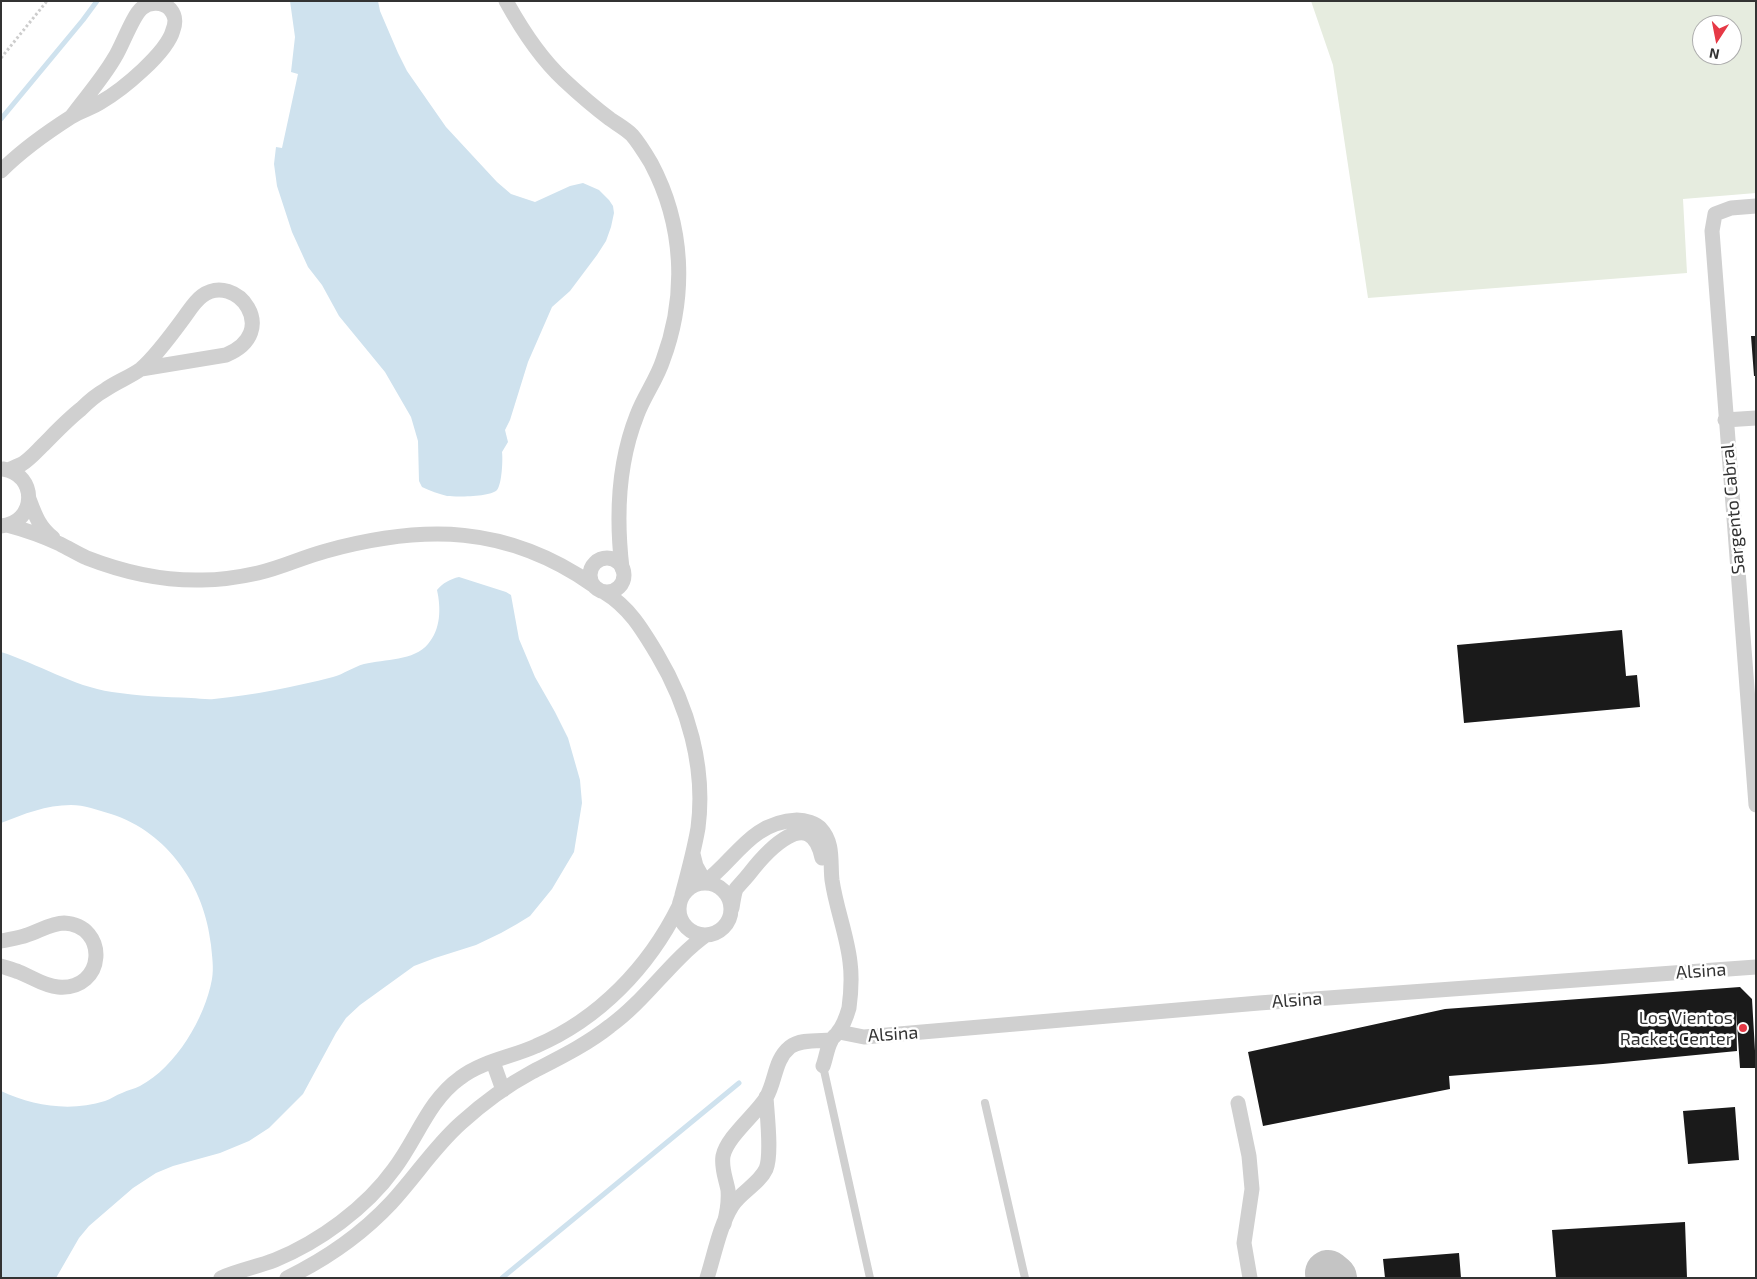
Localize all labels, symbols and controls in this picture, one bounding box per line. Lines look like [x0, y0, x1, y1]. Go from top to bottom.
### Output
north arrow [1692, 15, 1742, 65]
text: N [1708, 45, 1721, 64]
street label: Sargento Cabral [1717, 443, 1749, 575]
street label: Alsina [1675, 958, 1727, 984]
street label: Alsina [1271, 987, 1323, 1013]
place label: Los Vientos Racket Center [1620, 1007, 1733, 1050]
street label: Alsina [867, 1021, 919, 1047]
marker: Los Vientos Racket Center [1737, 1022, 1749, 1034]

